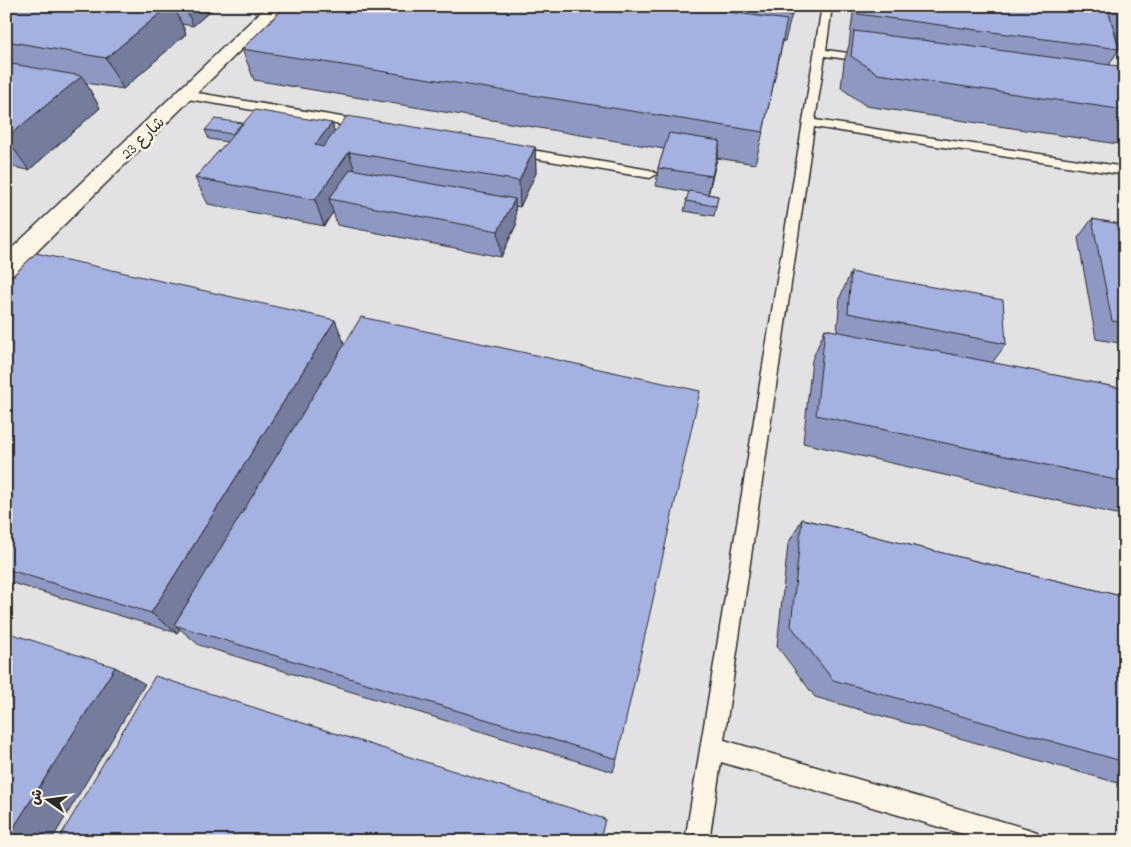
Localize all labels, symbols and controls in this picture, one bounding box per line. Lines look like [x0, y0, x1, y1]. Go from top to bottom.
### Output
street label: شارع 23 [116, 111, 171, 166]
north arrow [22, 774, 72, 824]
text: ش [25, 787, 49, 807]

